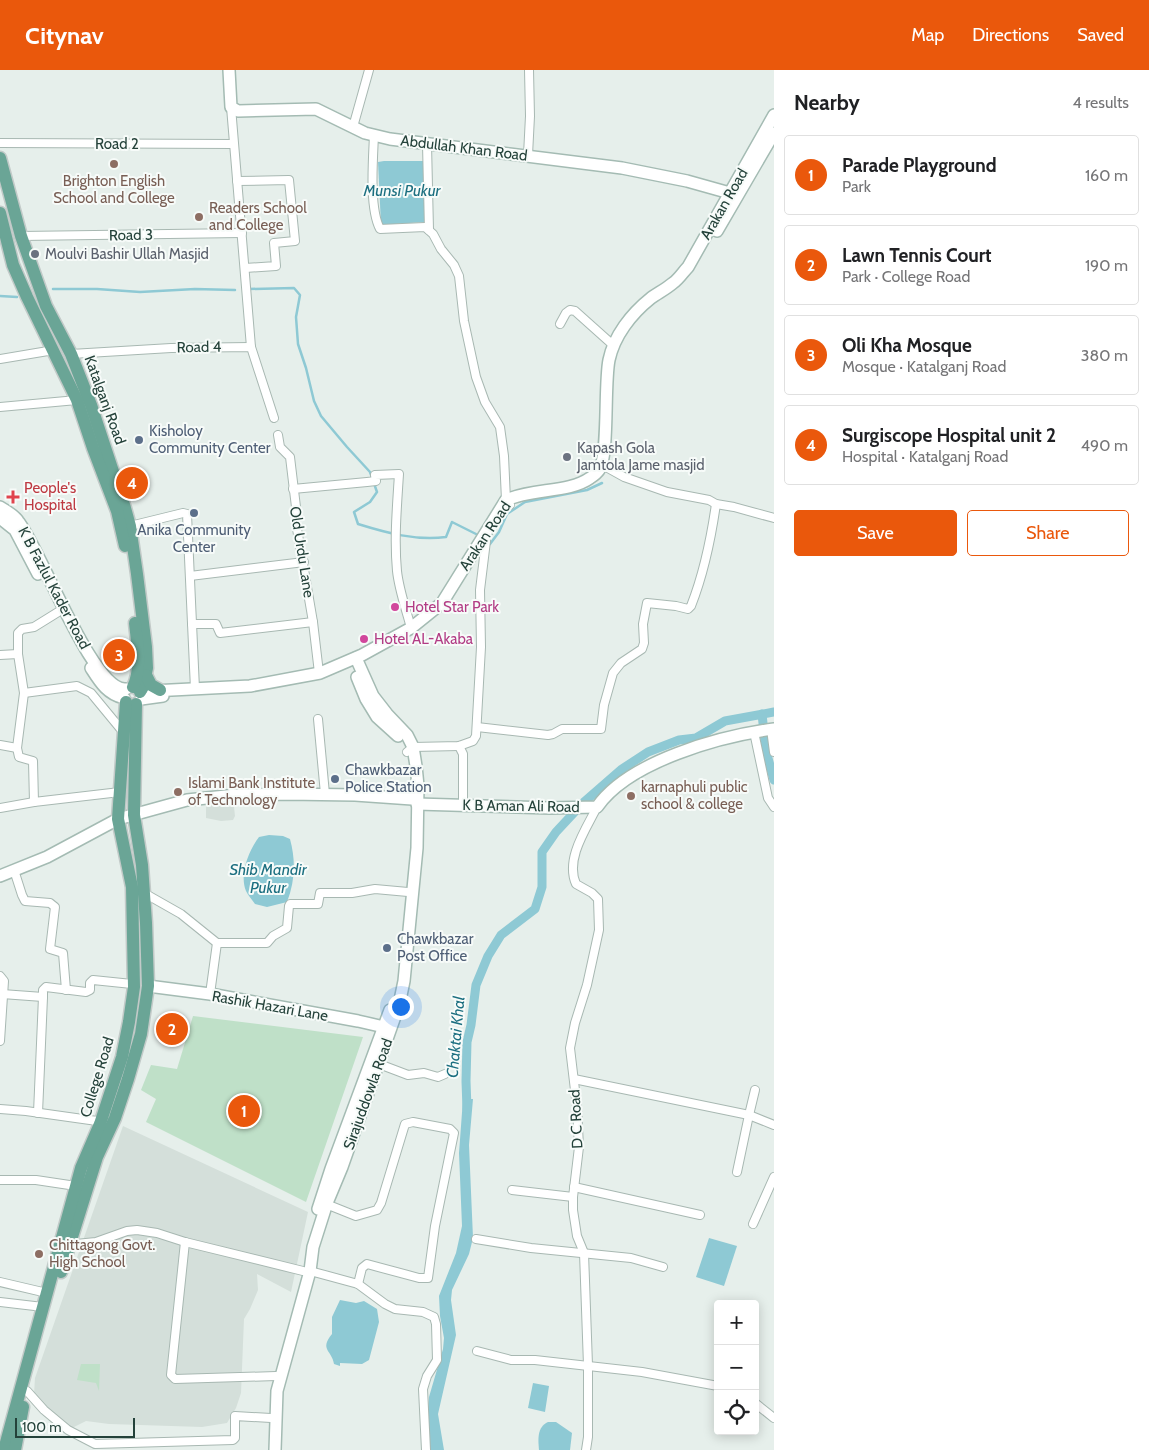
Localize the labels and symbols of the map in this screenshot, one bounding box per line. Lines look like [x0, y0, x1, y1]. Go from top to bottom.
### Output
street label: Abdullah Khan Road [400, 131, 528, 165]
street label: Road 2 [95, 135, 139, 153]
marker: Brighton English School and College [108, 158, 120, 170]
street label: Arakan Road [696, 165, 752, 243]
place label: Brighton English School and College [53, 172, 175, 207]
water label: Munsi Pukur [362, 181, 442, 200]
place label: Readers School and College [209, 199, 307, 234]
marker: Readers School and College [193, 211, 205, 223]
street label: Road 3 [109, 226, 153, 244]
place label: Moulvi Bashir Ullah Masjid [45, 245, 209, 263]
marker: Moulvi Bashir Ullah Masjid [29, 248, 41, 260]
street label: Road 4 [177, 338, 222, 356]
street label: Katalganj Road [81, 353, 129, 447]
place label: Kisholoy Community Center [149, 422, 271, 457]
marker: Kisholoy Community Center [133, 434, 145, 446]
place label: Kapash Gola Jamtola Jame masjid [576, 439, 705, 474]
marker: Kapash Gola Jamtola Jame masjid [561, 451, 573, 463]
pin: 4 [116, 464, 148, 502]
place label: People's Hospital [24, 479, 77, 514]
marker: People's Hospital [6, 490, 20, 504]
street label: Arakan Road [455, 498, 515, 574]
street label: Old Urdu Lane [286, 505, 318, 599]
marker: Anika Community Center [188, 507, 200, 519]
place label: Anika Community Center [137, 521, 251, 556]
street label: K B Fazlul Kader Road [14, 524, 94, 652]
place label: Hotel Star Park [405, 598, 499, 616]
marker: Hotel Star Park [389, 601, 401, 613]
place label: Hotel AL-Akaba [374, 630, 474, 648]
marker: Hotel AL-Akaba [358, 633, 370, 645]
pin: 3 [103, 636, 135, 674]
place label: Chawkbazar Police Station [345, 761, 432, 796]
marker: Chawkbazar Police Station [329, 773, 341, 785]
place label: Islami Bank Institute of Technology [188, 774, 315, 809]
place label: karnaphuli public school & college [641, 778, 748, 813]
marker: Islami Bank Institute of Technology [172, 786, 184, 798]
marker: karnaphuli public school & college [625, 790, 637, 802]
street label: K B Aman Ali Road [462, 796, 580, 816]
water label: Shib Mandir Pukur [229, 860, 308, 897]
place label: Chawkbazar Post Office [397, 930, 474, 965]
marker: Chawkbazar Post Office [381, 942, 393, 954]
street label: Rashik Hazari Lane [210, 987, 330, 1025]
your location [388, 994, 414, 1020]
water label: Chaktai Khal [442, 995, 469, 1079]
pin: 2 [156, 1010, 188, 1048]
street label: College Road [76, 1035, 118, 1119]
street label: Sirajuddowla Road [340, 1036, 396, 1152]
street label: D C Road [565, 1089, 587, 1149]
pin: 1 [228, 1092, 260, 1130]
place label: Chittagong Govt. High School [49, 1236, 155, 1271]
marker: Chittagong Govt. High School [33, 1248, 45, 1260]
scale bar [15, 1415, 135, 1438]

